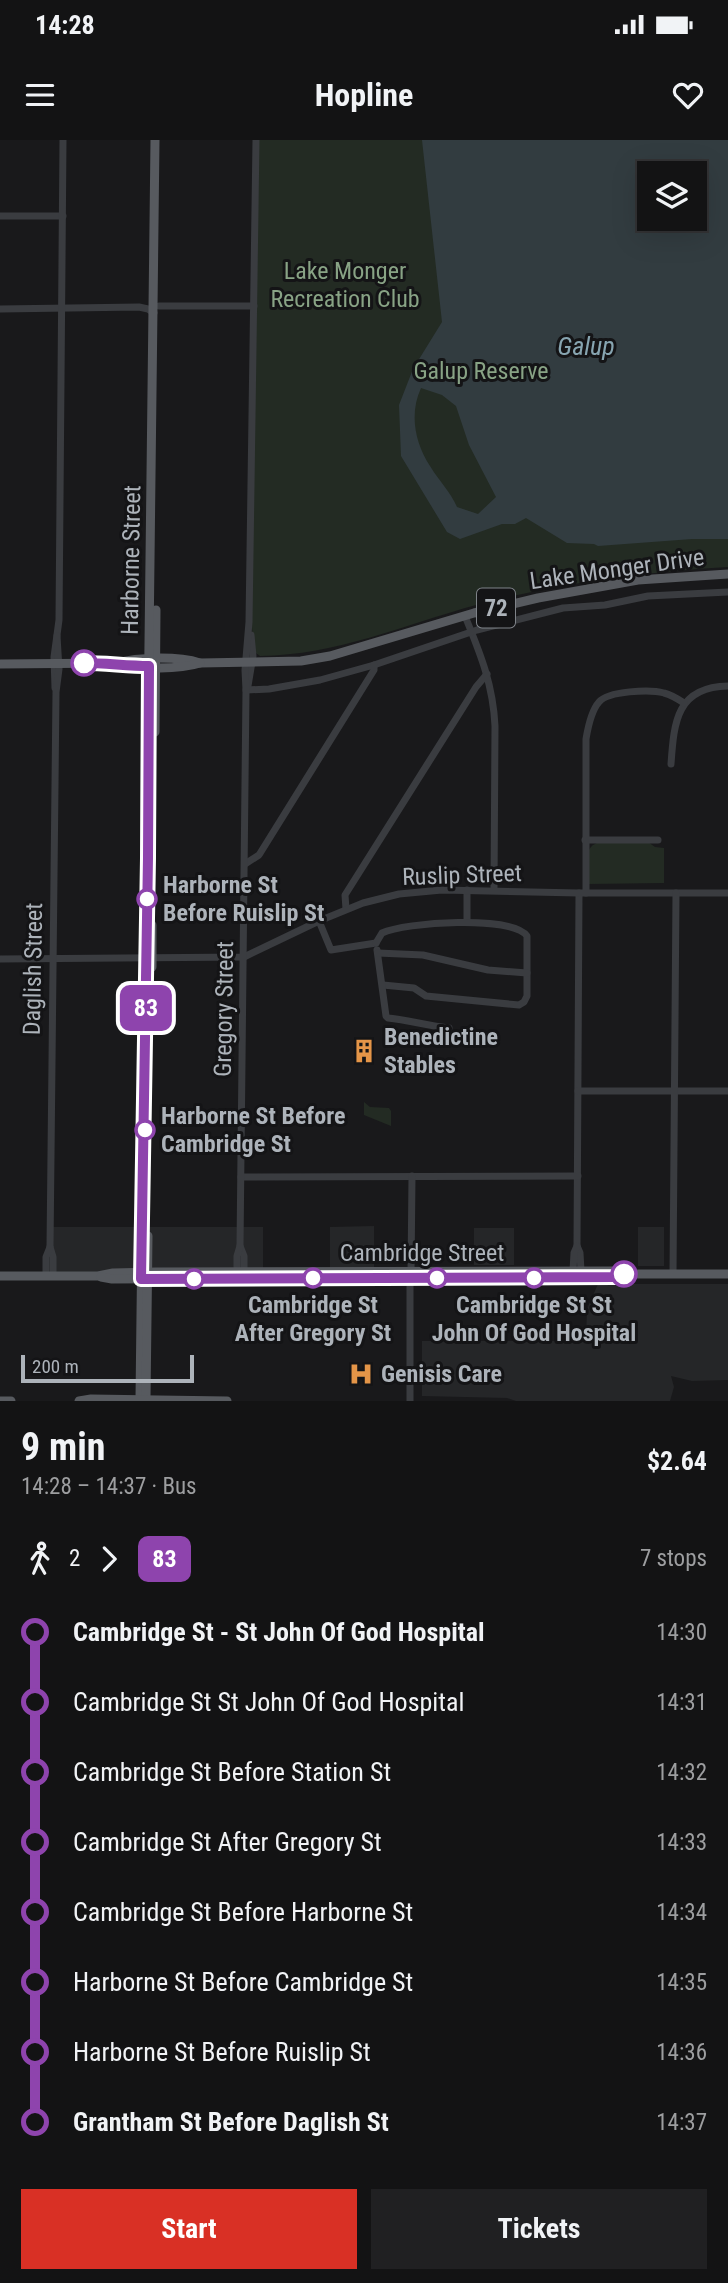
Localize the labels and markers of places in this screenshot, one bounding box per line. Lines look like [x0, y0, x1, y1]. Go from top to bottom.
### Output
unlabelled marker [71, 650, 97, 676]
place label: Harborne St Before Ruislip St [163, 871, 324, 927]
marker: Harborne St Before Ruislip St [137, 889, 157, 909]
place label: Benedictine Stables [384, 1023, 498, 1079]
building icon: Benedictine Stables [350, 1037, 378, 1065]
place label: Harborne St Before Cambridge St [161, 1102, 345, 1158]
marker: Harborne St Before Cambridge St [135, 1120, 155, 1140]
unlabelled marker [611, 1261, 637, 1287]
marker: Cambridge St After Gregory St [303, 1268, 323, 1288]
unlabelled marker [427, 1268, 447, 1288]
marker: Cambridge St St John Of God Hospital [524, 1268, 544, 1288]
unlabelled marker [184, 1269, 204, 1289]
place label: Cambridge St After Gregory St [235, 1291, 391, 1347]
place label: Cambridge St St John Of God Hospital [432, 1291, 636, 1347]
hospital icon: Genisis Care [347, 1360, 375, 1388]
place label: Genisis Care [381, 1360, 502, 1388]

